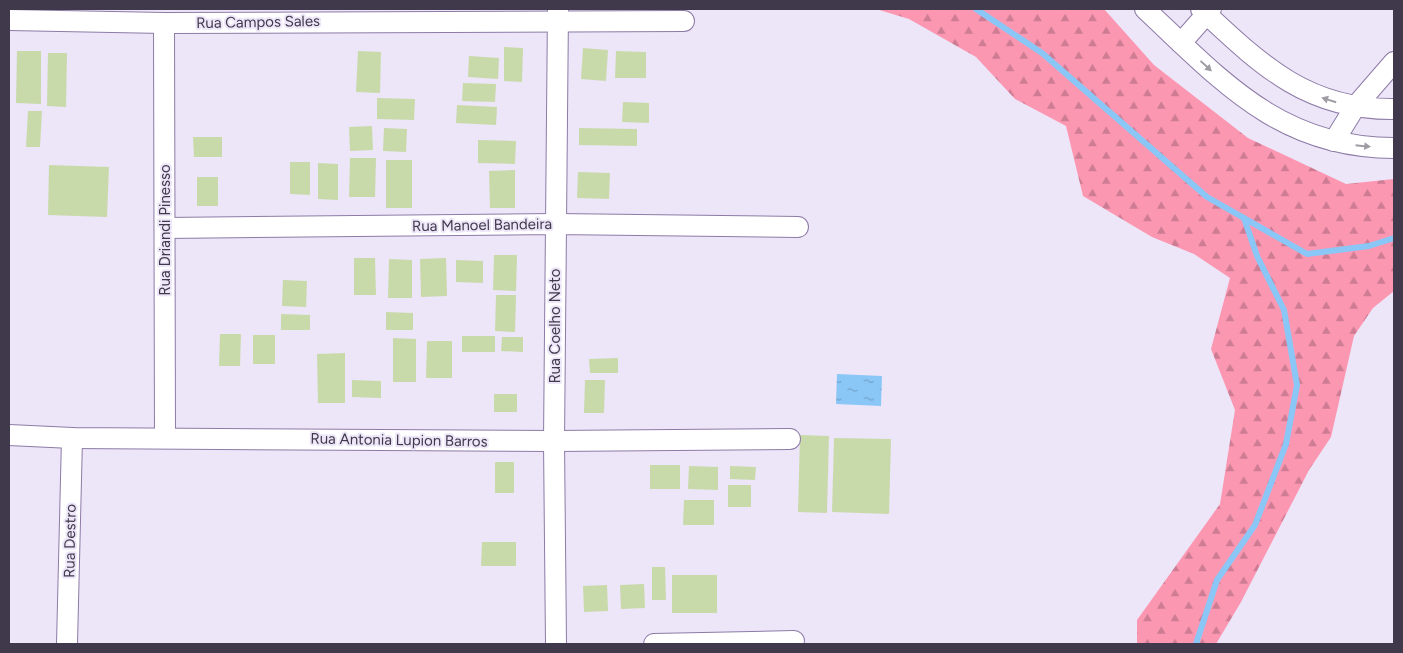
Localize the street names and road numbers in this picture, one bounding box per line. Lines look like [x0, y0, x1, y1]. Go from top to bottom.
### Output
street label: Rua Campos Sales [196, 12, 320, 32]
street label: Rua Driandi Pinesso [156, 164, 174, 296]
street label: Rua Manoel Bandeira [412, 215, 552, 235]
street label: Rua Coelho Neto [546, 268, 564, 384]
street label: Rua Antonia Lupion Barros [310, 429, 488, 451]
street label: Rua Destro [60, 504, 80, 578]

